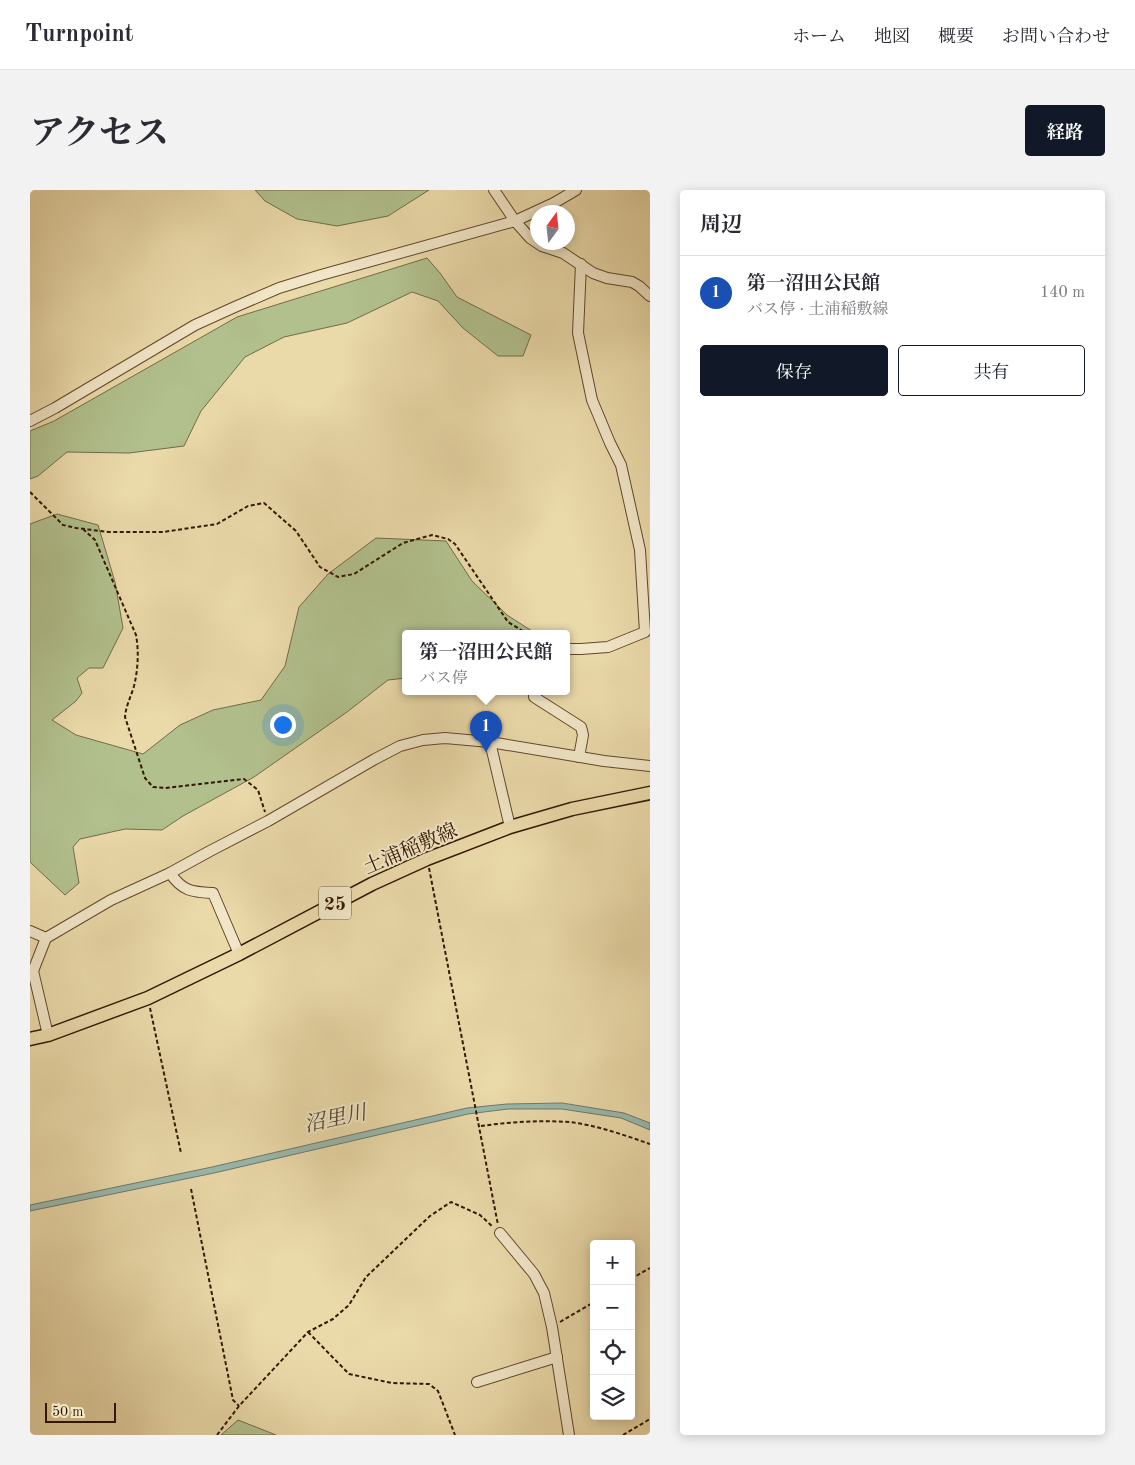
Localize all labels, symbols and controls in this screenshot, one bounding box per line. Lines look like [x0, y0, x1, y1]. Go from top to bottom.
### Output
text: Turnpoint [25, 23, 133, 47]
text: ホーム [792, 28, 846, 46]
text: 地図 [874, 28, 910, 46]
text: 概要 [938, 28, 974, 46]
text: お問い合わせ [1002, 28, 1110, 46]
button: 経路 [1025, 105, 1105, 156]
text: アクセス [30, 117, 169, 152]
north arrow [530, 205, 575, 250]
text: 周辺 [700, 215, 742, 236]
text: 第一沼田公民館 [747, 275, 880, 294]
text: 1 [711, 285, 721, 301]
text: 140 m [1040, 285, 1085, 301]
text: バス停 · 土浦稲敷線 [747, 302, 888, 318]
button: 保存 [700, 345, 888, 396]
button: 共有 [898, 345, 1085, 396]
popup [402, 630, 570, 695]
text: 第一沼田公民館 [419, 644, 553, 663]
text: バス停 [419, 671, 468, 687]
pin: 1 [470, 711, 502, 752]
your location [270, 712, 296, 738]
street label: 土浦稲敷線 [360, 819, 461, 879]
road number: 25 [319, 886, 351, 920]
water label: 沼里川 [302, 1100, 370, 1136]
map controls [590, 1240, 635, 1420]
button: + [590, 1240, 635, 1285]
button: − [590, 1285, 635, 1330]
button: locate [590, 1330, 635, 1375]
button: layers [590, 1375, 635, 1420]
scale bar [45, 1400, 116, 1423]
text: 50 m [52, 1405, 83, 1419]

